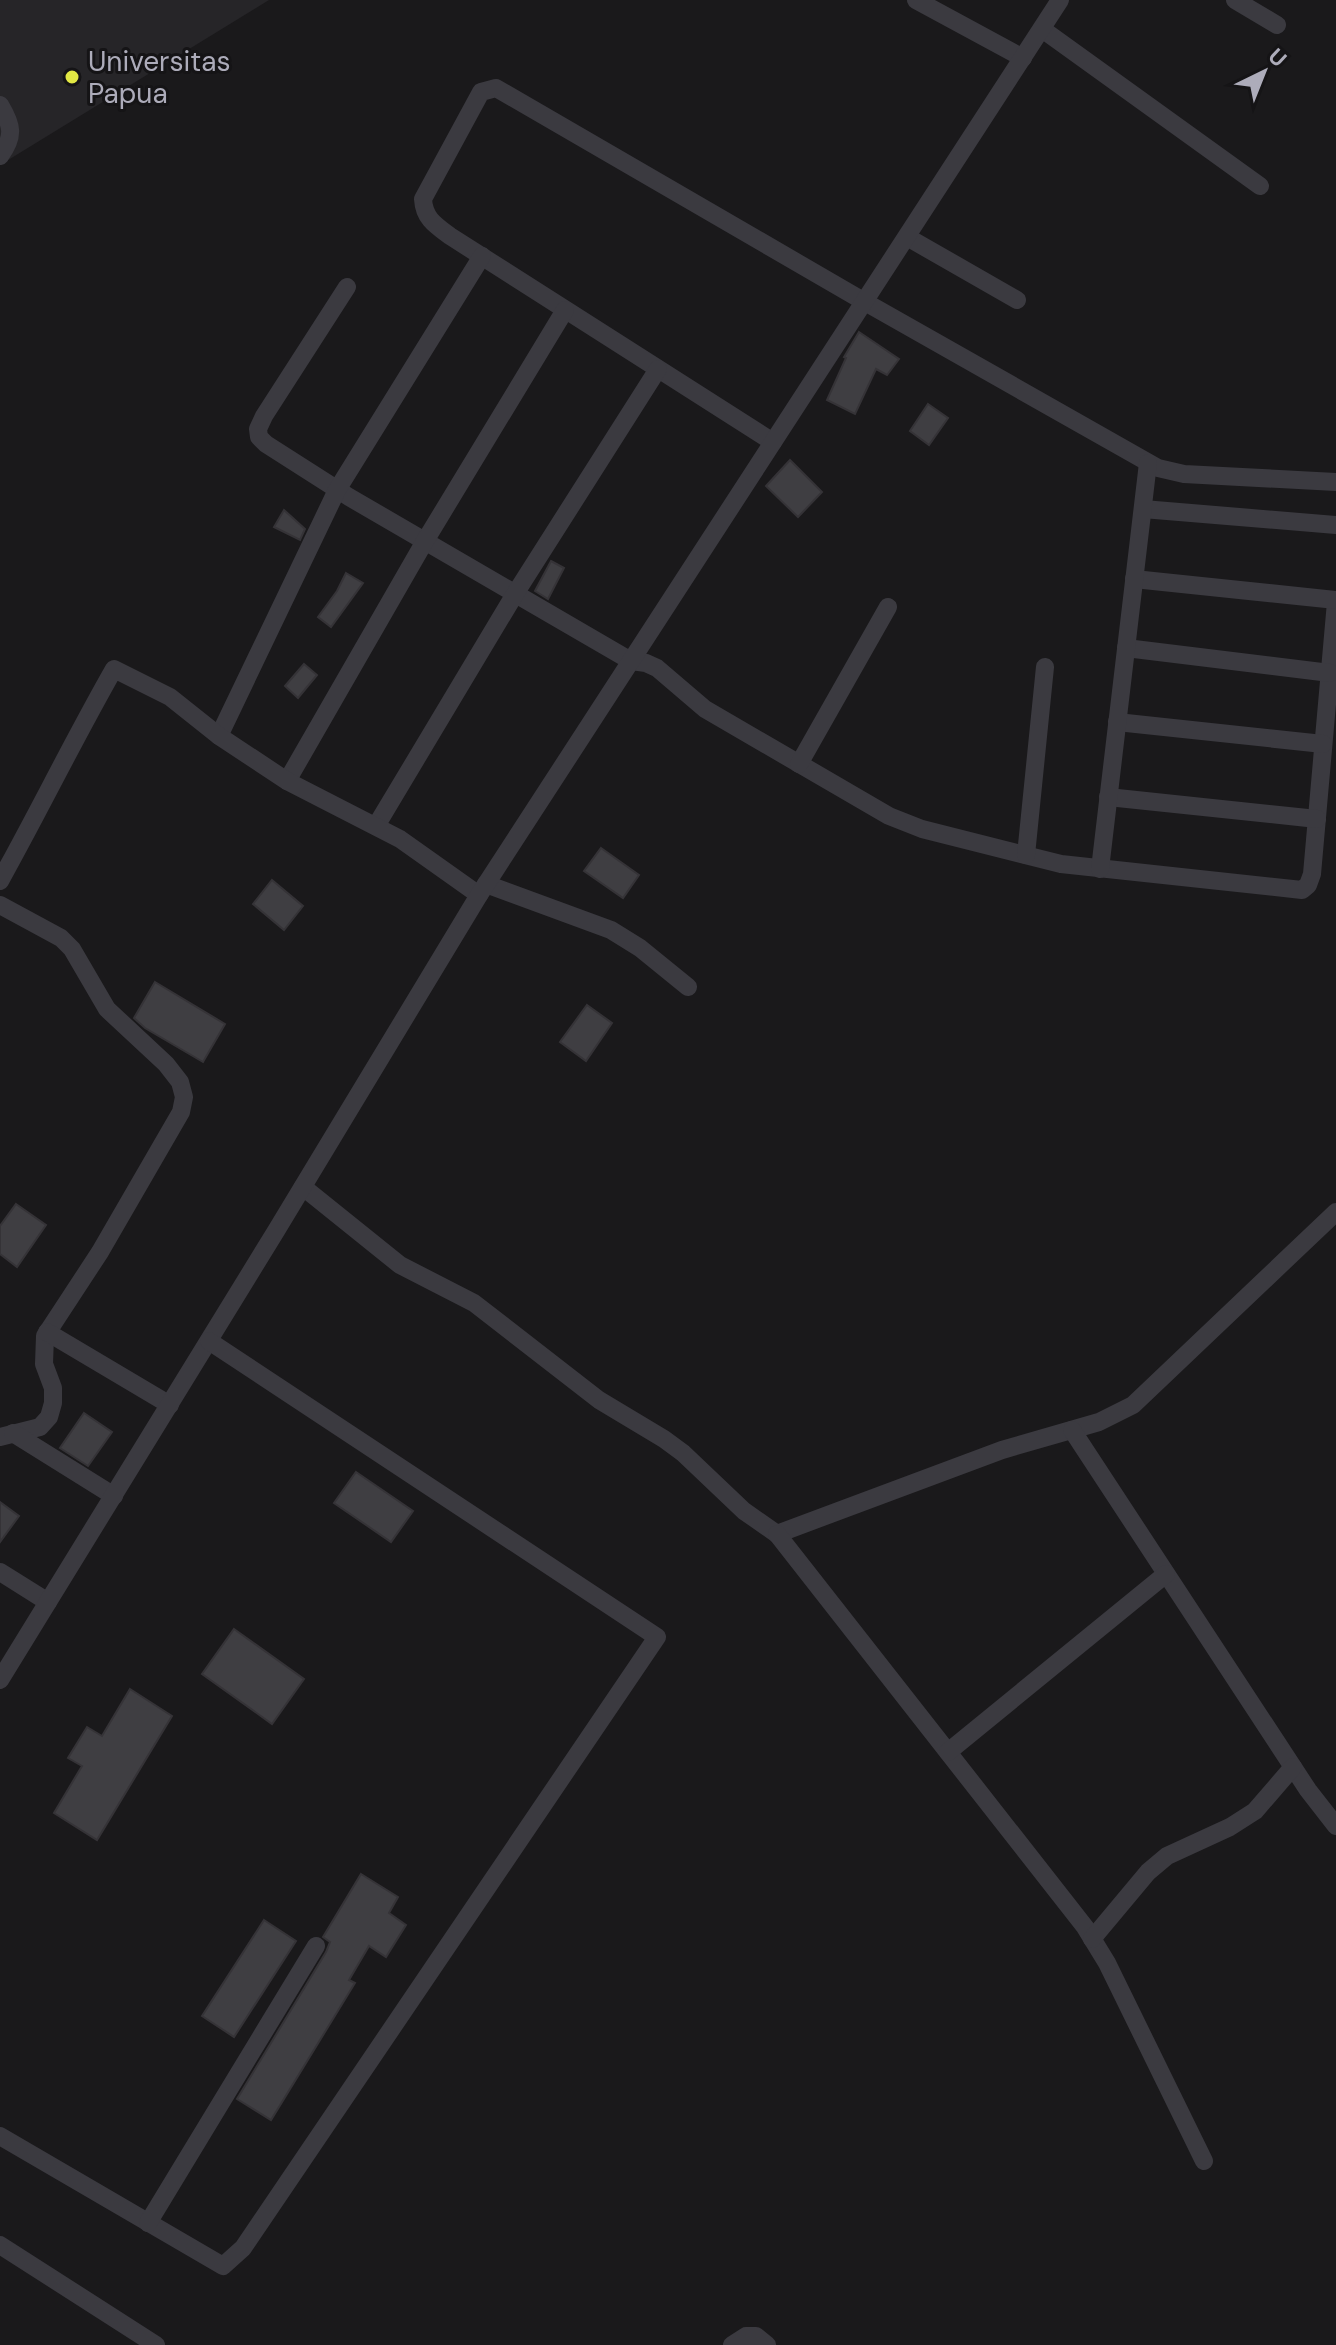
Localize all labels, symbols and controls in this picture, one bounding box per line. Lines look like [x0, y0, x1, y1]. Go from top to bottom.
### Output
north arrow [1224, 32, 1304, 112]
text: U [1262, 42, 1293, 73]
place label: Universitas Papua [88, 43, 231, 112]
marker: Universitas Papua [63, 68, 81, 86]

